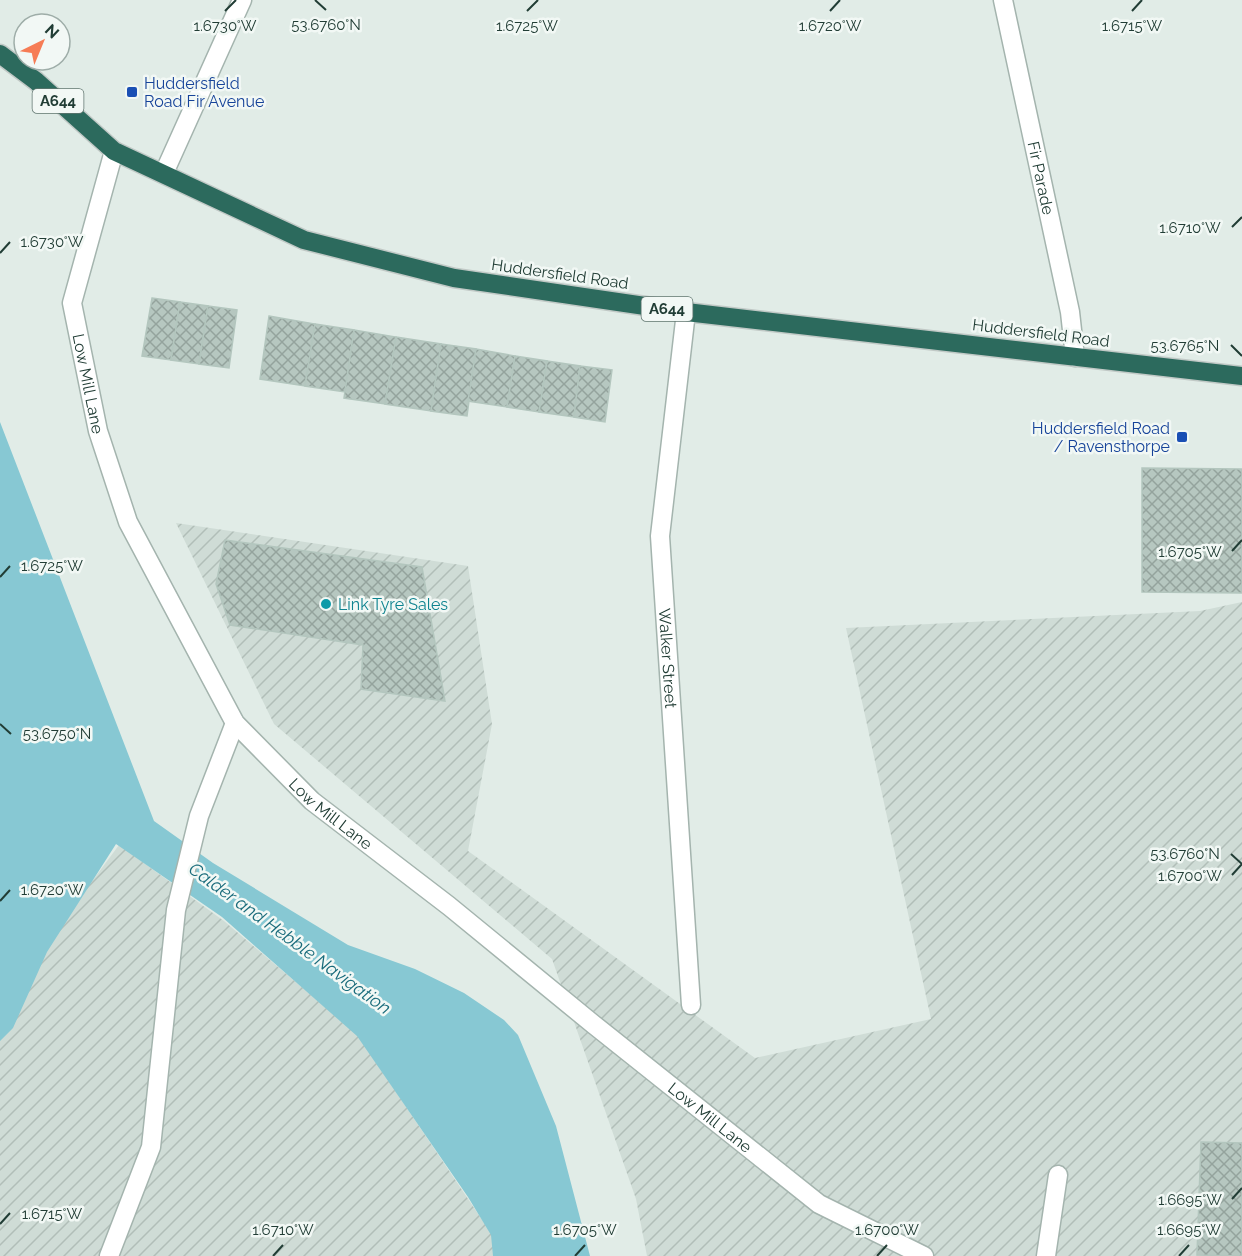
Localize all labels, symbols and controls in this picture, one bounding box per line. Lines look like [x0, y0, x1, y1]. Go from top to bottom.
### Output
north arrow [12, 12, 72, 72]
text: 53.6760°N [291, 16, 361, 34]
text: 1.6730°W [194, 17, 257, 35]
text: 1.6725°W [496, 17, 558, 35]
text: 1.6720°W [799, 17, 862, 35]
text: 1.6715°W [1102, 17, 1163, 35]
text: N [41, 20, 63, 43]
place label: Huddersfield Road Fir Avenue [144, 74, 264, 111]
marker: Huddersfield Road Fir Avenue [125, 85, 139, 99]
road number: A644 [32, 89, 84, 113]
street label: Fir Parade [1024, 139, 1058, 216]
text: 1.6710°W [1159, 219, 1221, 237]
text: 1.6730°W [21, 233, 84, 251]
street label: Huddersfield Road [490, 255, 630, 293]
road number: A644 [642, 297, 692, 321]
street label: Huddersfield Road [971, 315, 1111, 351]
street label: Low Mill Lane [69, 332, 108, 435]
text: 53.6765°N [1151, 337, 1219, 355]
place label: Huddersfield Road / Ravensthorpe [1032, 419, 1170, 456]
marker: Huddersfield Road / Ravensthorpe [1175, 430, 1189, 444]
text: 1.6705°W [1158, 543, 1222, 561]
text: 1.6725°W [21, 557, 83, 575]
place label: Link Tyre Sales [338, 595, 448, 614]
marker: Link Tyre Sales [319, 597, 333, 611]
street label: Walker Street [655, 608, 681, 709]
text: 53.6750°N [23, 725, 91, 743]
street label: Low Mill Lane [285, 774, 376, 853]
text: 53.6760°N [1150, 845, 1220, 863]
water label: Calder and Hebble Navigation [185, 858, 395, 1018]
text: 1.6700°W [1158, 867, 1222, 885]
text: 1.6720°W [21, 881, 84, 899]
street label: Low Mill Lane [664, 1078, 756, 1156]
text: 1.6695°W [1158, 1191, 1222, 1209]
text: 1.6715°W [22, 1205, 83, 1223]
text: 1.6710°W [252, 1221, 314, 1239]
text: 1.6705°W [553, 1221, 617, 1239]
text: 1.6700°W [855, 1221, 919, 1239]
text: 1.6695°W [1157, 1221, 1221, 1239]

